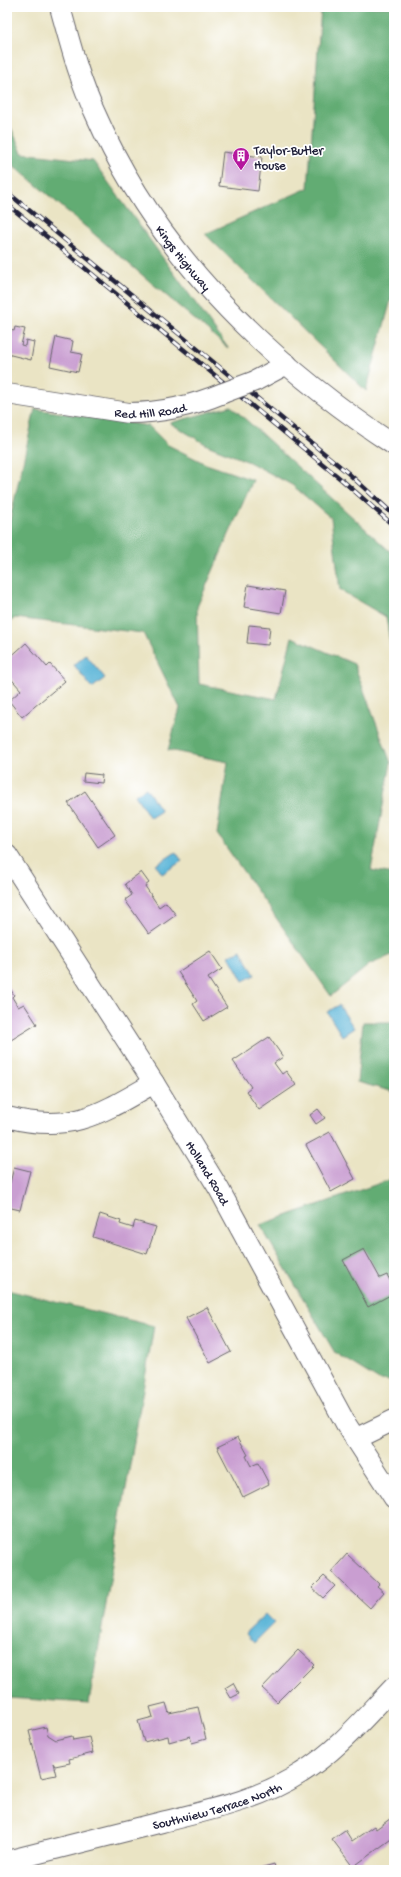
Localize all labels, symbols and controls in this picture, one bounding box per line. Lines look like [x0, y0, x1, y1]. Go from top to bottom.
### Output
place label: Taylor-Butler House [253, 144, 325, 174]
building icon: Taylor-Butler House [231, 146, 251, 171]
street label: Kings Highway [151, 223, 213, 295]
street label: Red Hill Road [113, 401, 189, 423]
street label: Holland Road [181, 1139, 232, 1210]
street label: Southview Terrace North [151, 1780, 285, 1834]

